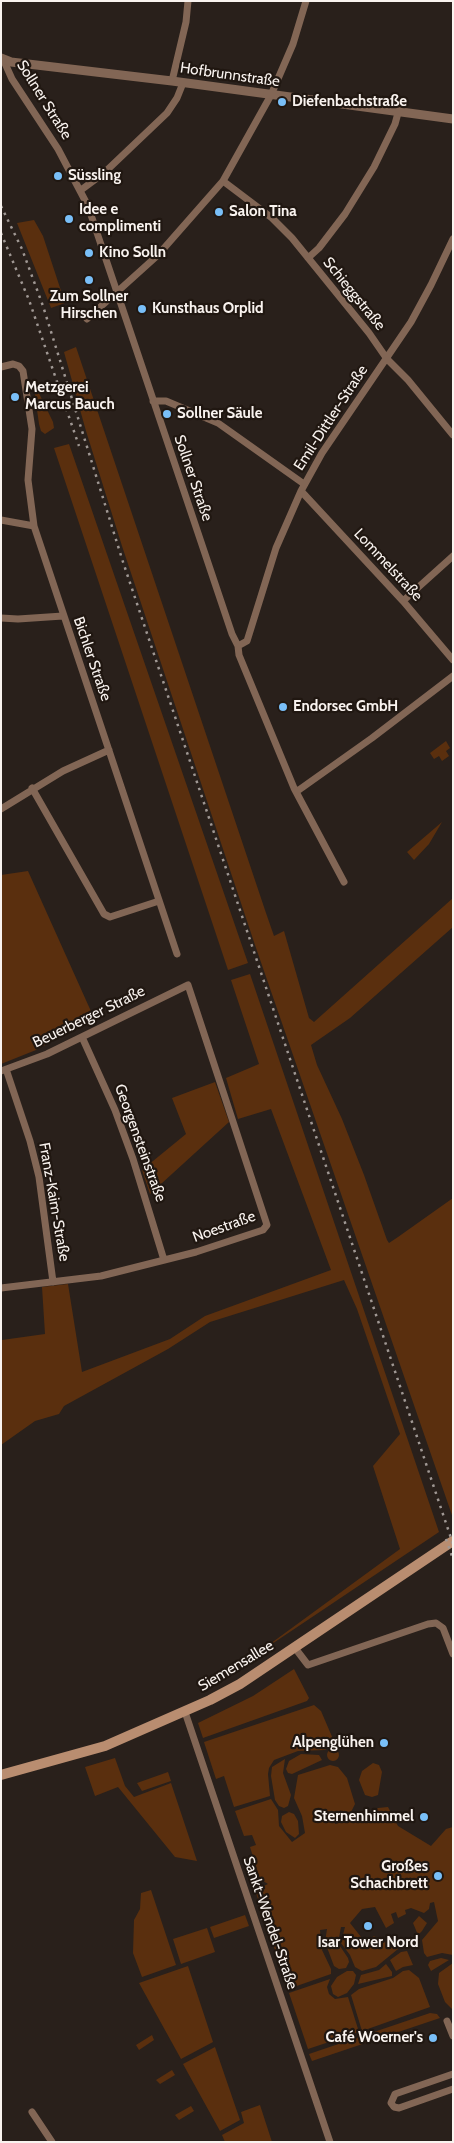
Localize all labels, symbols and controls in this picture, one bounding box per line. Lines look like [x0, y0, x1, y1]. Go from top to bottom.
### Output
street label: Sollner Straße [13, 57, 75, 143]
street label: Hofbrunnstraße [179, 59, 281, 91]
place label: Diefenbachstraße [292, 93, 407, 111]
marker: Diefenbachstraße [276, 96, 288, 108]
place label: Süssling [68, 167, 121, 185]
marker: Süssling [52, 170, 64, 182]
place label: Idee e complimenti [79, 201, 161, 236]
place label: Salon Tina [229, 203, 297, 221]
marker: Salon Tina [213, 206, 225, 218]
marker: Idee e complimenti [63, 213, 75, 225]
place label: Kino Solln [99, 244, 166, 262]
marker: Kino Solln [83, 247, 95, 259]
street label: Schieggstraße [319, 254, 389, 334]
marker: Zum Sollner Hirschen [83, 274, 95, 286]
place label: Zum Sollner Hirschen [50, 288, 128, 323]
place label: Kunsthaus Orplid [152, 300, 264, 318]
marker: Kunsthaus Orplid [136, 303, 148, 315]
street label: Emil-Dittler-Straße [290, 362, 372, 474]
place label: Metzgerei Marcus Bauch [25, 379, 115, 414]
marker: Metzgerei Marcus Bauch [9, 391, 21, 403]
place label: Sollner Säule [177, 405, 262, 423]
marker: Sollner Säule [161, 408, 173, 420]
street label: Sollner Straße [170, 433, 216, 523]
street label: Lommelstraße [350, 525, 426, 605]
street label: Bichler Straße [69, 615, 115, 703]
place label: Endorsec GmbH [293, 698, 398, 716]
marker: Endorsec GmbH [277, 701, 289, 713]
street label: Beuerberger Straße [30, 982, 148, 1052]
street label: Georgensteinstraße [110, 1082, 170, 1204]
street label: Franz-Kaim-Straße [35, 1141, 73, 1263]
street label: Noestraße [190, 1207, 258, 1247]
street label: Siemensallee [195, 1637, 277, 1695]
place label: Alpenglühen [292, 1734, 374, 1752]
marker: Alpenglühen [378, 1737, 390, 1749]
place label: Sternenhimmel [314, 1808, 414, 1826]
marker: Sternenhimmel [418, 1811, 430, 1823]
street label: Sankt-Wendel-Straße [239, 1854, 301, 1992]
place label: Großes Schachbrett [350, 1858, 428, 1893]
marker: Großes Schachbrett [432, 1870, 444, 1882]
marker: Isar Tower Nord [362, 1920, 374, 1932]
place label: Isar Tower Nord [317, 1934, 419, 1952]
place label: Café Woerner's [325, 2029, 423, 2047]
marker: Café Woerner's [427, 2032, 439, 2044]

